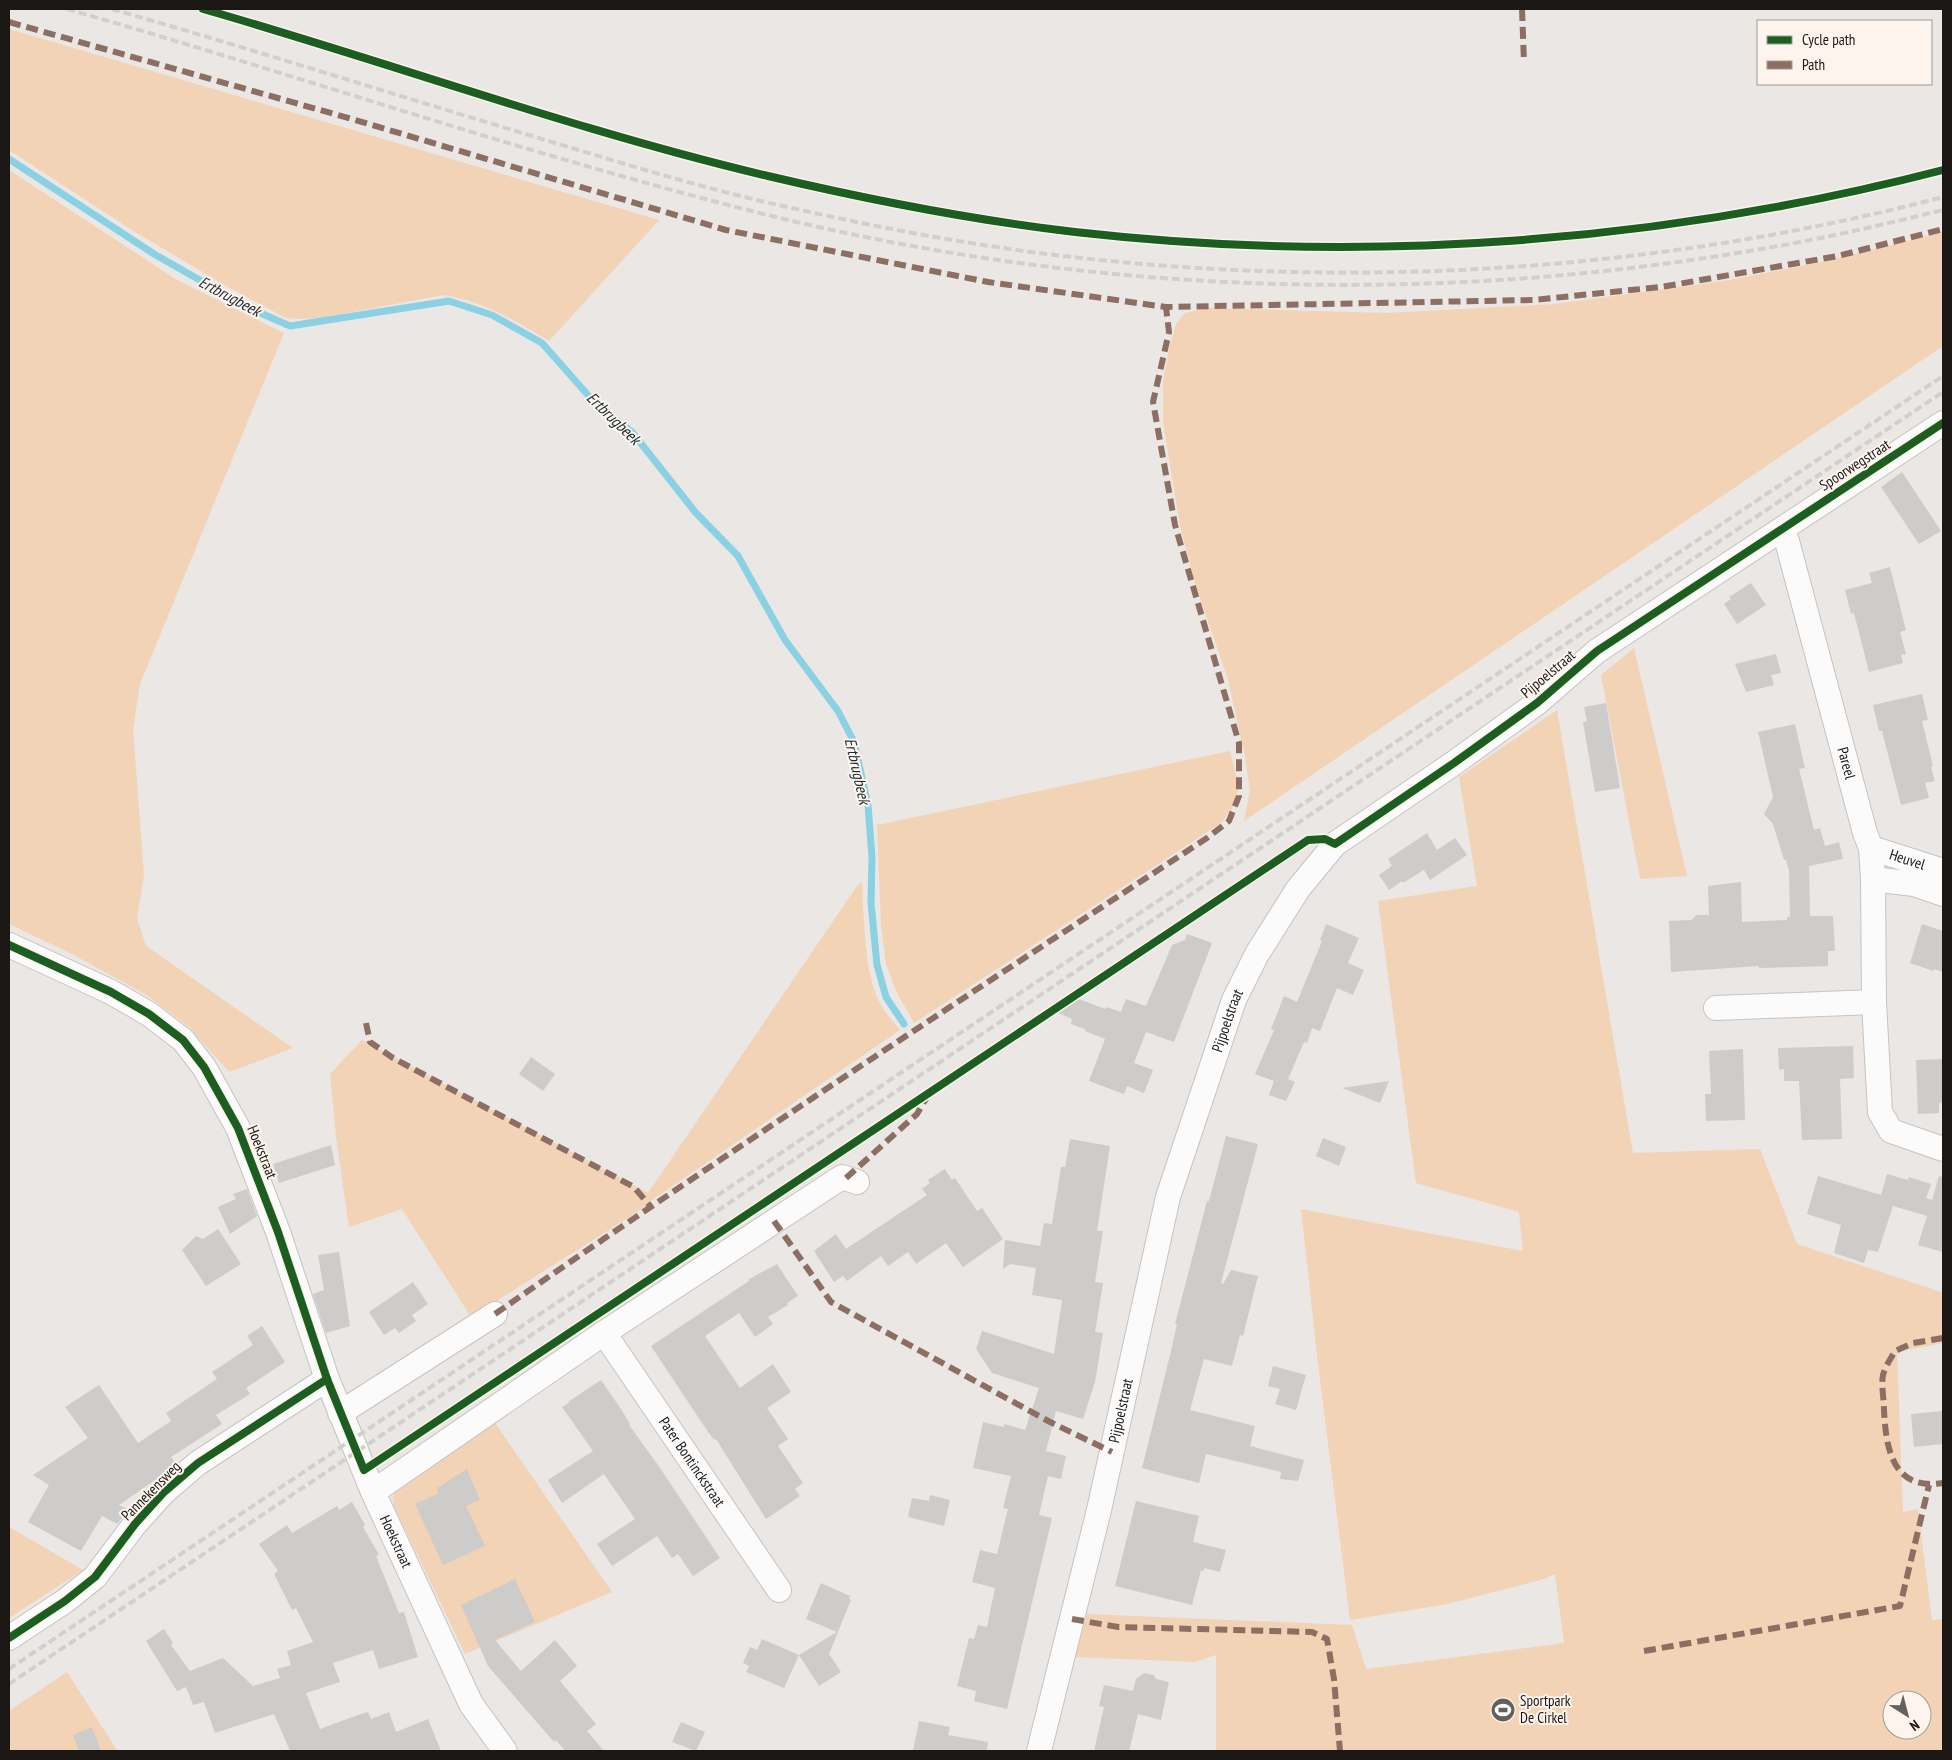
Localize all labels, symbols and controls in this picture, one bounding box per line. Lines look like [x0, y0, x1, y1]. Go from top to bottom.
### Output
legend [1757, 20, 1932, 85]
text: Cycle path [1802, 30, 1855, 49]
text: Path [1802, 55, 1825, 74]
water label: Ertbrugbeek [196, 271, 266, 322]
water label: Ertbrugbeek [583, 387, 646, 450]
street label: Spoorwegstraat [1816, 435, 1894, 495]
street label: Pijpoelstraat [1517, 645, 1579, 702]
water label: Ertbrugbeek [841, 736, 876, 808]
street label: Pareel [1833, 745, 1860, 782]
street label: Heuvel [1887, 845, 1928, 874]
street label: Pijpoelstraat [1207, 986, 1247, 1054]
street label: Hoekstraat [243, 1122, 282, 1181]
street label: Pijpoelstraat [1104, 1377, 1137, 1445]
street label: Pater Bontinckstraat [655, 1413, 730, 1510]
street label: Pannekensweg [117, 1457, 184, 1524]
street label: Hoekstraat [376, 1512, 417, 1571]
north arrow [1882, 1690, 1932, 1740]
place label: Sportpark De Cirkel [1520, 1691, 1571, 1727]
sports icon: Sportpark De Cirkel [1490, 1697, 1516, 1723]
text: N [1906, 1716, 1923, 1735]

